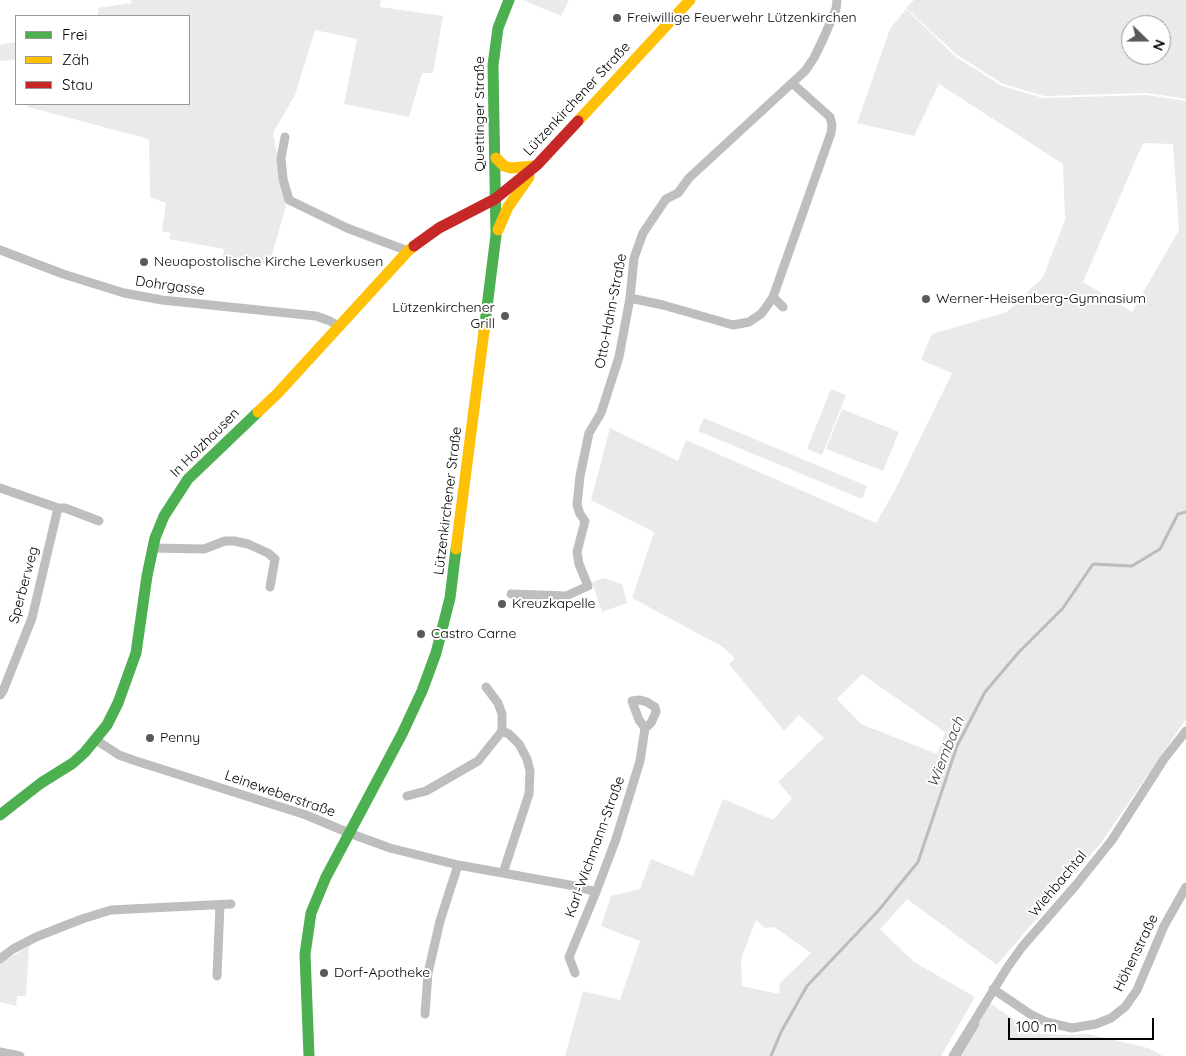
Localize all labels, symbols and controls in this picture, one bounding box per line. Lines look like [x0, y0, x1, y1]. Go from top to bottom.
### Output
place label: Freiwillige Feuerwehr Lützenkirchen [627, 10, 857, 26]
marker: Freiwillige Feuerwehr Lützenkirchen [611, 12, 623, 24]
legend [15, 15, 190, 105]
north arrow [1121, 15, 1171, 65]
text: Frei [62, 25, 88, 44]
text: N [1149, 37, 1169, 53]
street label: Lützenkirchener Straße [520, 39, 634, 159]
text: Zäh [62, 50, 89, 69]
street label: Quettinger Straße [472, 56, 488, 172]
text: Stau [62, 75, 93, 94]
street label: Otto-Hahn-Straße [592, 252, 630, 370]
place label: Neuapostolische Kirche Leverkusen [154, 254, 383, 270]
marker: Neuapostolische Kirche Leverkusen [138, 256, 150, 268]
street label: Dohrgasse [134, 273, 206, 299]
place label: Werner-Heisenberg-Gymnasium [936, 291, 1146, 307]
marker: Werner-Heisenberg-Gymnasium [920, 293, 932, 305]
place label: Lützenkirchener Grill [392, 300, 495, 332]
marker: Lützenkirchener Grill [499, 310, 511, 322]
street label: In Holzhausen [167, 405, 243, 481]
street label: Lützenkirchener Straße [431, 426, 465, 576]
street label: Sperberweg [6, 545, 42, 625]
place label: Kreuzkapelle [512, 596, 596, 612]
marker: Kreuzkapelle [496, 598, 508, 610]
place label: Castro Carne [431, 626, 516, 642]
marker: Castro Carne [415, 628, 427, 640]
water label: Wiembach [924, 714, 968, 790]
place label: Penny [160, 730, 200, 746]
marker: Penny [144, 732, 156, 744]
street label: Leineweberstraße [222, 767, 338, 821]
street label: Karl-Wichmann-Straße [562, 774, 628, 920]
street label: Wiehbachtal [1026, 848, 1090, 920]
street label: Höhenstraße [1110, 912, 1162, 994]
place label: Dorf-Apotheke [334, 965, 430, 981]
marker: Dorf-Apotheke [318, 967, 330, 979]
scale bar [1011, 1008, 1157, 1040]
text: 100 m [1016, 1017, 1057, 1036]

